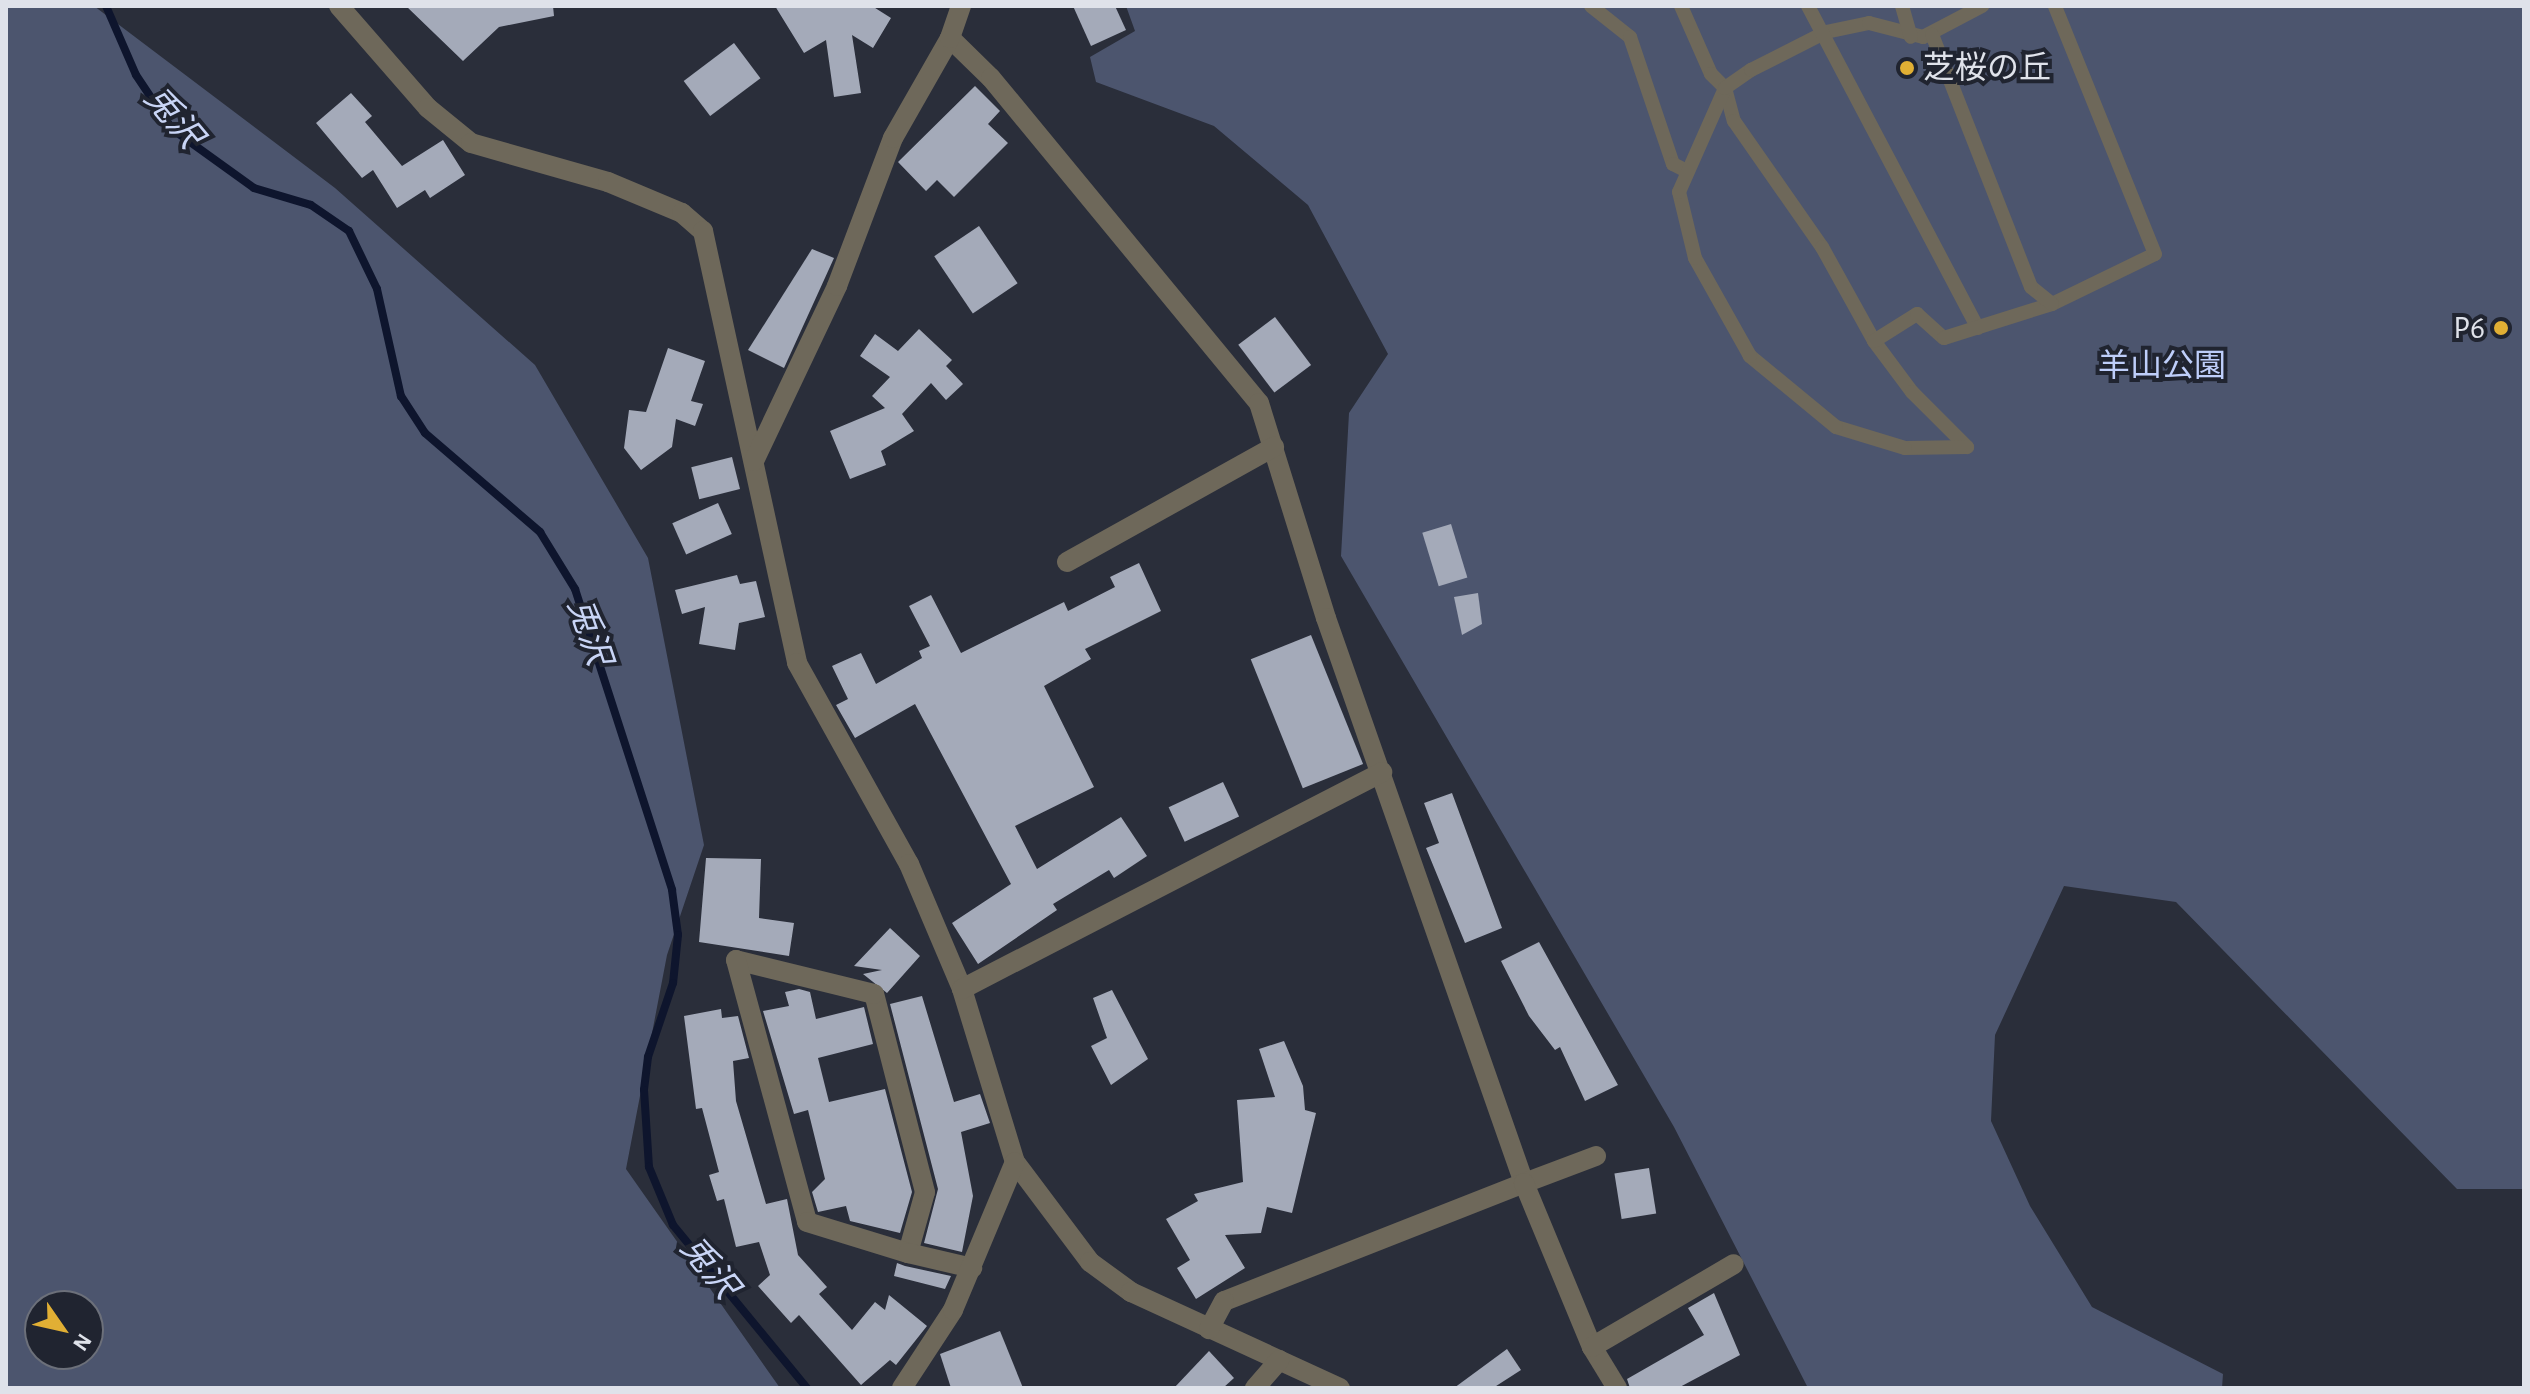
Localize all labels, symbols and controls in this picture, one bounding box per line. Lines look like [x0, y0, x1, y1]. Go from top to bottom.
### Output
place label: 芝桜の丘 [1923, 49, 2051, 87]
marker: 芝桜の丘 [1898, 59, 1916, 77]
water label: 兎沢 [135, 79, 209, 157]
place label: P6 [2453, 309, 2485, 347]
marker: P6 [2492, 319, 2510, 337]
park label: 羊山公園 [2098, 347, 2226, 385]
water label: 兎沢 [558, 593, 618, 671]
water label: 兎沢 [671, 1229, 745, 1307]
north arrow [24, 1290, 104, 1370]
text: N [69, 1330, 96, 1355]

